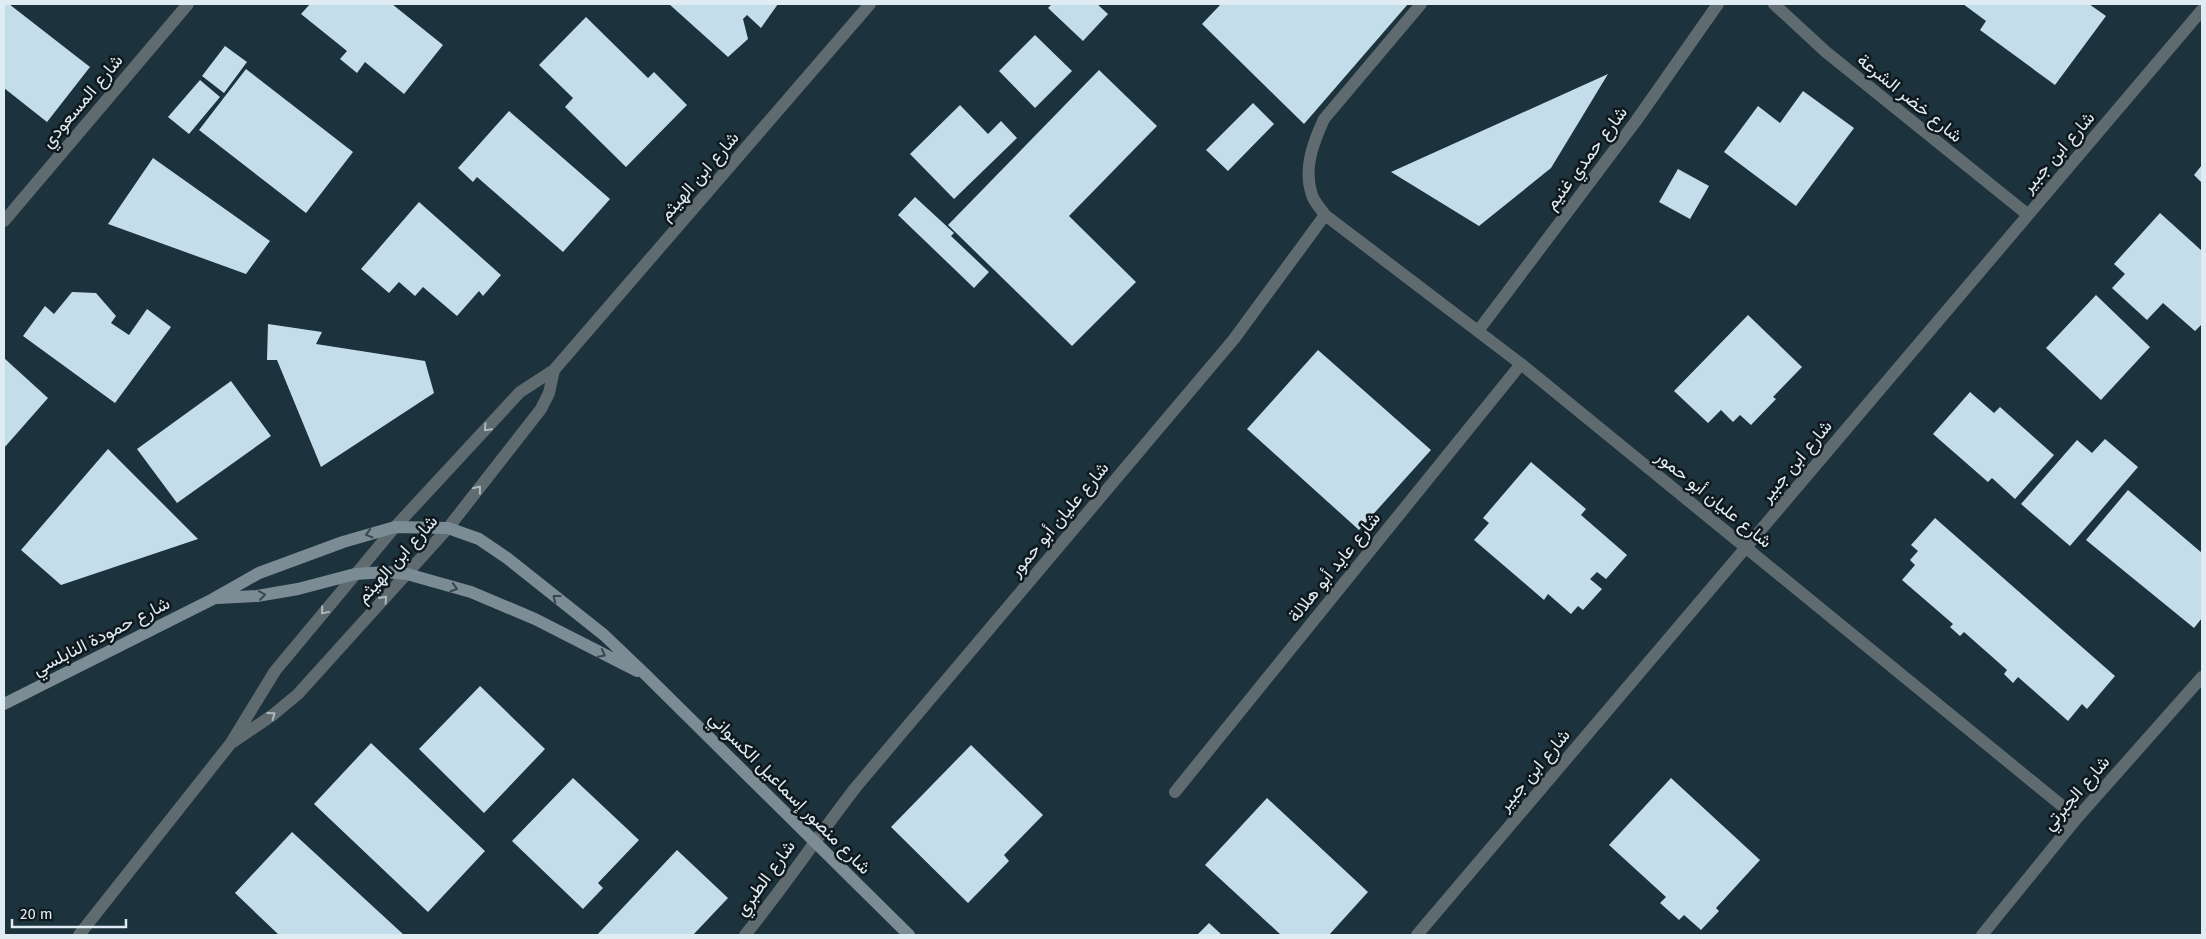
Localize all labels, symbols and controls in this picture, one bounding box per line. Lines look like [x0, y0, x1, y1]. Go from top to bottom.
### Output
street label: شارع خضر الشرعة [1852, 49, 1967, 148]
street label: شارع المسعودي [36, 50, 131, 155]
street label: شارع حمدي غنيم [1540, 102, 1635, 216]
street label: شارع ابن جبير [2016, 107, 2100, 199]
street label: شارع ابن الهيثم [654, 127, 744, 226]
street label: شارع ابن جبير [1755, 415, 1838, 508]
one-way arrow [484, 422, 493, 431]
street label: شارع عليان أبو حمور [1650, 445, 1777, 553]
street label: شارع عليان أبو حمور [1004, 457, 1114, 582]
one-way arrow [473, 486, 481, 495]
street label: شارع عايد أبو هلالة [1283, 508, 1386, 627]
street label: شارع ابن الهيثم [352, 510, 443, 608]
one-way arrow [365, 528, 373, 539]
one-way arrow [449, 582, 458, 592]
one-way arrow [258, 590, 266, 601]
street label: شارع حمودة النابلسي [29, 592, 175, 684]
one-way arrow [379, 595, 388, 604]
one-way arrow [552, 595, 562, 604]
one-way arrow [322, 605, 330, 614]
one-way arrow [596, 648, 605, 658]
street label: شارع منصور إسماعيل الكسواني [701, 707, 876, 882]
one-way arrow [266, 713, 275, 721]
street label: شارع ابن جبير [1493, 724, 1576, 817]
street label: شارع الجبرتي [2038, 751, 2117, 837]
street label: شارع الطبري [730, 836, 803, 923]
scale bar [12, 896, 126, 928]
text: 20 m [20, 905, 53, 923]

